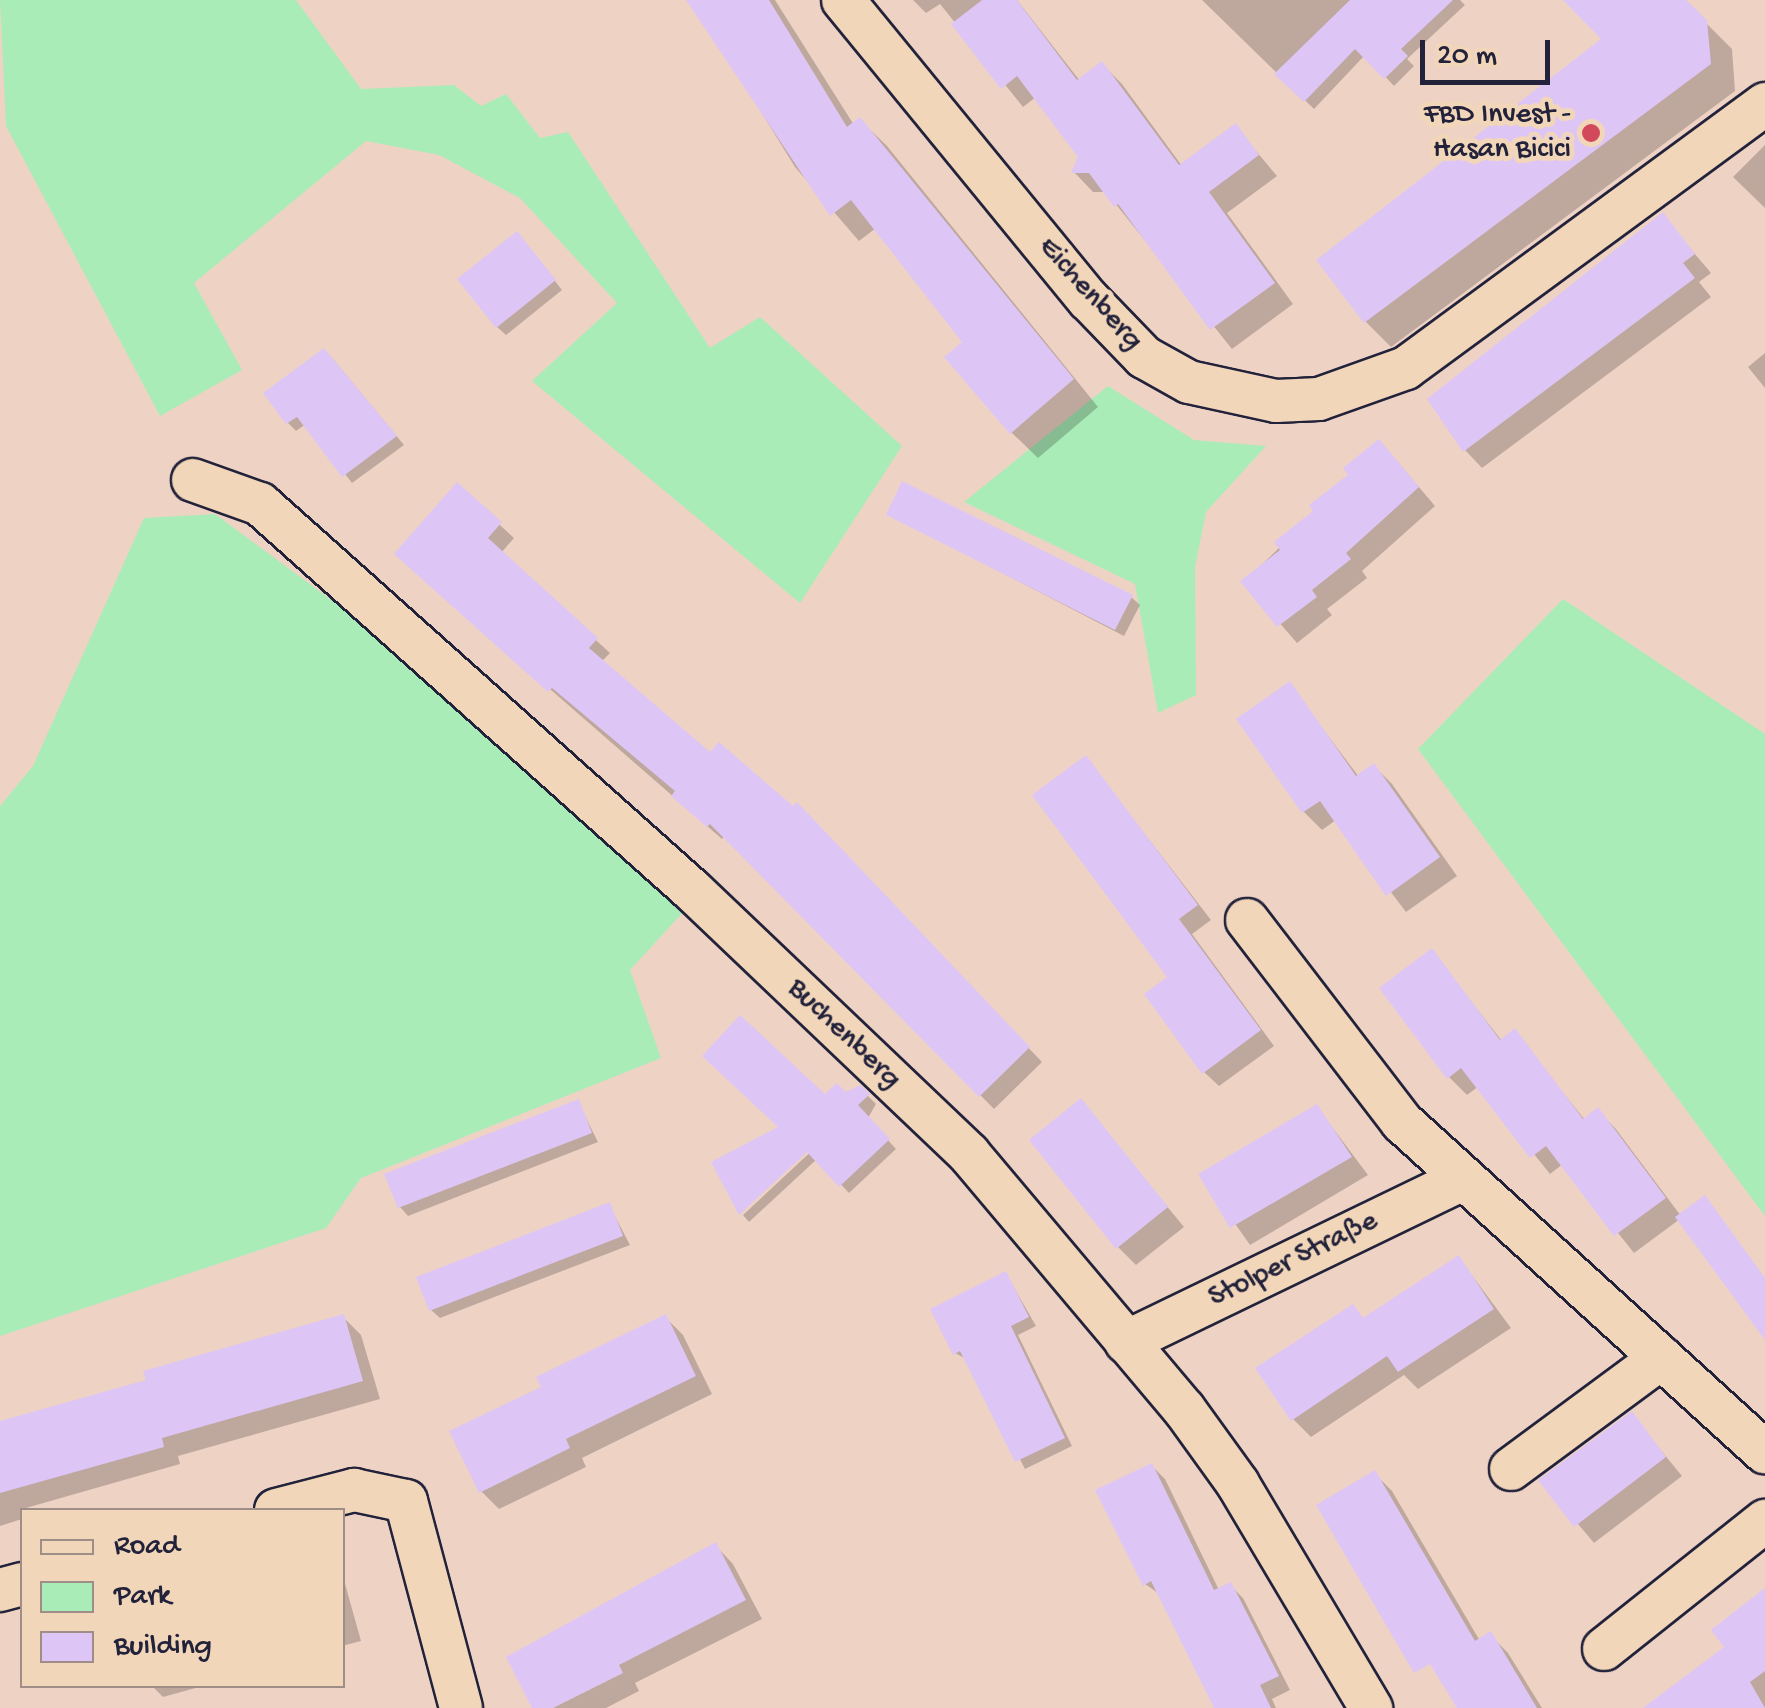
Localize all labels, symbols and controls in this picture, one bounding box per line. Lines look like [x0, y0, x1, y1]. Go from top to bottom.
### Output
scale bar [1425, 20, 1555, 82]
text: 20 m [1437, 40, 1497, 75]
place label: FBD Invest - Hasan Bicici [1424, 98, 1571, 168]
marker: FBD Invest - Hasan Bicici [1580, 122, 1602, 144]
street label: Eichenberg [1029, 231, 1149, 359]
street label: Buchenberg [779, 972, 907, 1098]
street label: Stolper Straße [1204, 1205, 1384, 1317]
legend [20, 1508, 345, 1688]
text: Road [114, 1530, 180, 1565]
text: Park [114, 1580, 171, 1615]
text: Building [114, 1630, 212, 1665]

